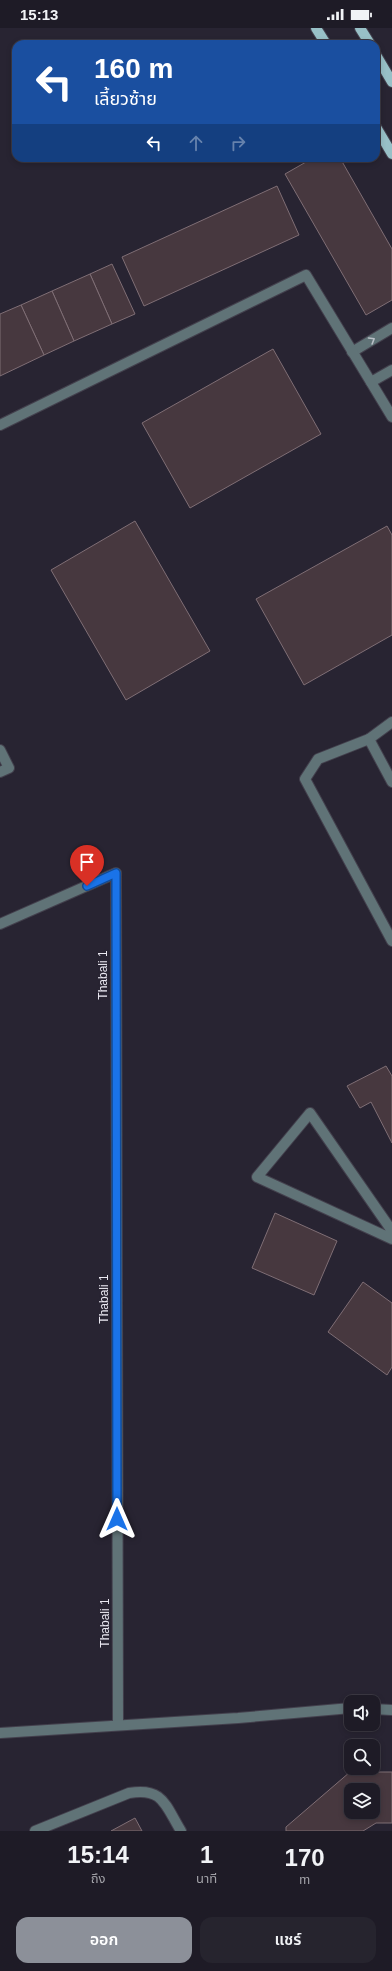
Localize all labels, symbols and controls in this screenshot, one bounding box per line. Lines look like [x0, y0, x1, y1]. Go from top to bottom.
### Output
text: 15:13 [20, 6, 58, 23]
text: 160 m [94, 53, 173, 84]
icon: left [28, 56, 80, 108]
text: เลี้ยวซ้าย [94, 89, 157, 109]
icon: left [143, 132, 165, 154]
icon: ahead [185, 132, 207, 154]
icon: right [227, 132, 249, 154]
one-way arrow [368, 337, 375, 344]
pin [70, 845, 104, 886]
icon: arrive [76, 851, 98, 873]
street label: Thabali 1 [96, 950, 110, 1000]
street label: Thabali 1 [97, 1274, 111, 1324]
position arrow [96, 1498, 138, 1540]
street label: Thabali 1 [98, 1598, 112, 1648]
map controls [344, 1695, 380, 1819]
button: sound [344, 1695, 380, 1731]
button: search [344, 1739, 380, 1775]
button: layers [344, 1783, 380, 1819]
text: 15:14 [67, 1841, 129, 1868]
text: 1 [200, 1841, 213, 1868]
text: 170 [285, 1844, 325, 1871]
text: ถึง [91, 1871, 105, 1886]
text: นาที [196, 1871, 217, 1886]
text: m [299, 1872, 310, 1887]
button: ออก [16, 1917, 192, 1963]
button: แชร์ [200, 1917, 376, 1963]

